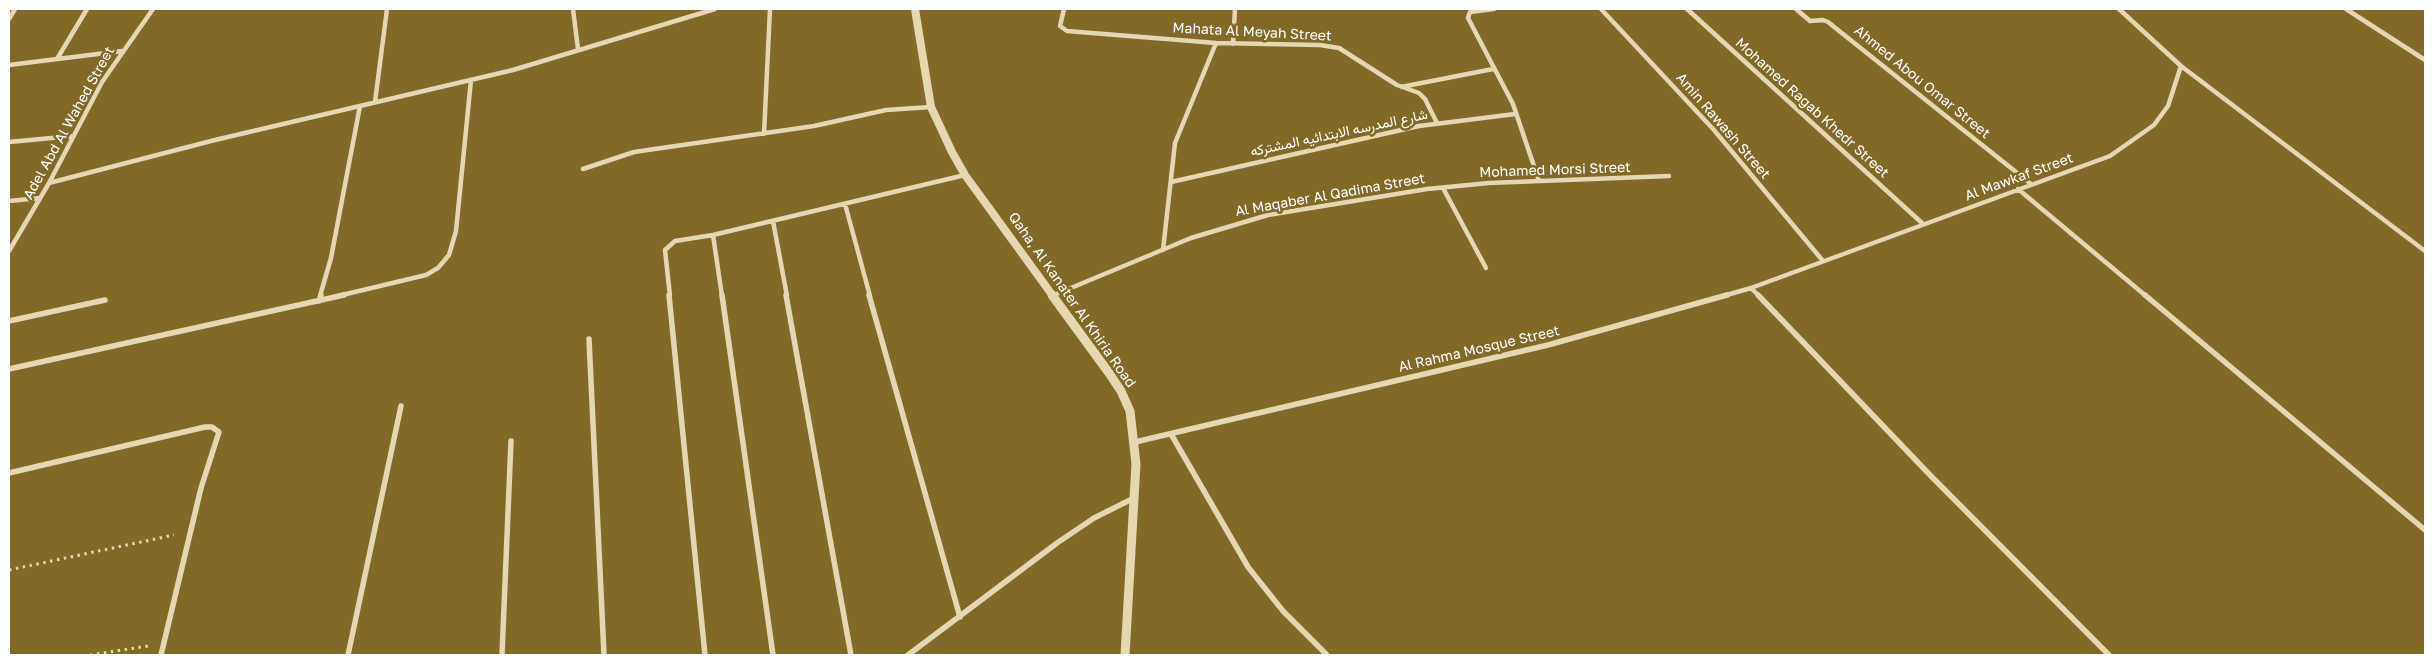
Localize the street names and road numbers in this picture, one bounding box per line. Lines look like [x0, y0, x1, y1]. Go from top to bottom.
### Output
street label: Mahata Al Meyah Street [1172, 19, 1332, 45]
street label: Ahmed Abou Omar Street [1851, 22, 1993, 142]
street label: Mohamed Ragab Khedr Street [1732, 35, 1892, 181]
street label: Adel Abd Al Wahed Street [20, 44, 118, 202]
street label: Amin Rawash Street [1672, 70, 1774, 182]
street label: شارع المدرسه الابتدائيه المشتركه [1249, 106, 1429, 160]
street label: Al Mawkaf Street [1963, 150, 2075, 204]
street label: Mohamed Morsi Street [1479, 159, 1631, 181]
street label: Al Maqaber Al Qadima Street [1234, 170, 1426, 220]
street label: Qaha, Al Kanater Al Khiria Road [1005, 209, 1139, 391]
street label: Al Rahma Mosque Street [1397, 322, 1561, 376]

